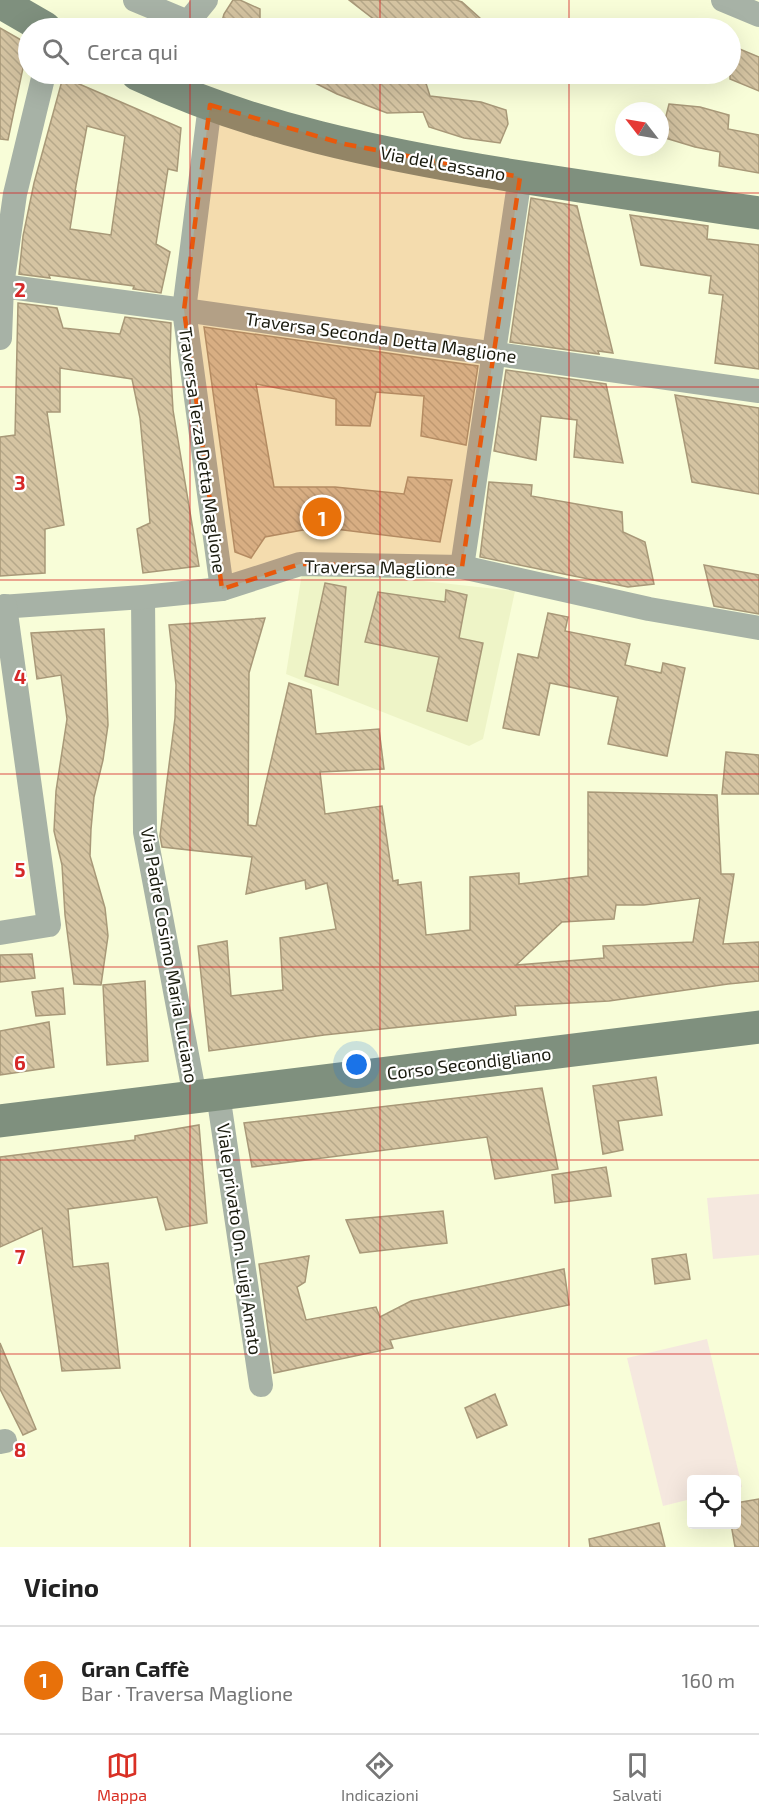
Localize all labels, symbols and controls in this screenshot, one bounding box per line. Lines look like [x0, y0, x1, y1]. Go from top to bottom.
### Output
search box [18, 18, 741, 84]
icon: search [39, 35, 72, 68]
text: Cerca qui [87, 38, 178, 64]
north arrow [615, 102, 669, 156]
street label: Via del Cassano [378, 141, 508, 185]
text: 2 [14, 277, 26, 301]
street label: Traversa Seconda Detta Maglione [244, 307, 518, 367]
street label: Traversa Terza Detta Maglione [175, 326, 231, 574]
text: 3 [14, 470, 26, 494]
pin: 1 [302, 494, 342, 540]
street label: Traversa Maglione [304, 555, 456, 579]
text: 4 [14, 664, 27, 688]
street label: Via Padre Cosimo Maria Luciano [137, 825, 203, 1085]
text: 5 [14, 857, 26, 881]
street label: Corso Secondigliano [386, 1042, 552, 1084]
text: 6 [14, 1050, 26, 1074]
your location [342, 1050, 371, 1079]
street label: Viale privato On. Luigi Amato [213, 1122, 267, 1356]
text: 7 [15, 1244, 26, 1268]
text: 8 [14, 1437, 26, 1461]
map controls [687, 1475, 741, 1529]
button: locate [687, 1475, 741, 1529]
text: Vicino [24, 1571, 99, 1602]
text: Gran Caffè [81, 1655, 190, 1681]
text: 1 [39, 1668, 48, 1692]
text: 160 m [682, 1668, 735, 1692]
text: Bar · Traversa Maglione [81, 1681, 293, 1705]
tab: Mappa [97, 1749, 147, 1804]
tab: Indicazioni [341, 1749, 419, 1804]
tab: Salvati [613, 1749, 662, 1804]

